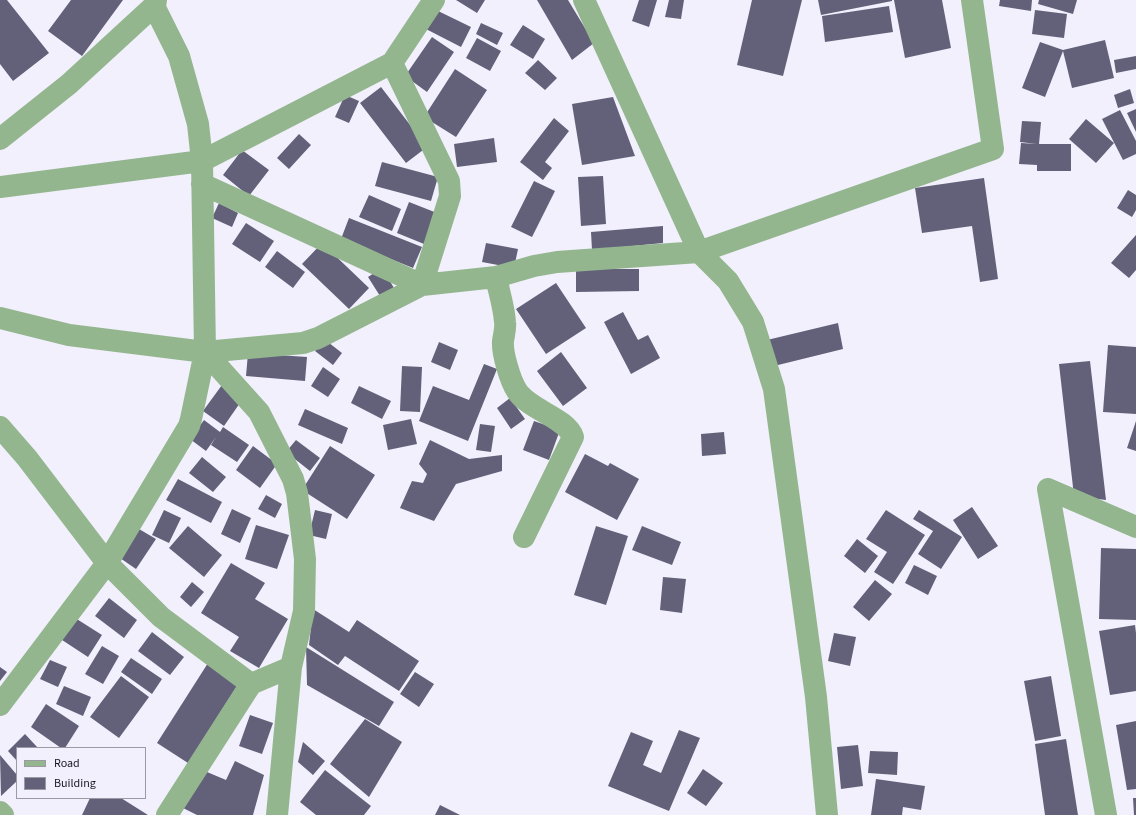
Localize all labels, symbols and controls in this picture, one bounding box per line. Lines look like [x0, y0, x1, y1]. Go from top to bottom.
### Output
legend [16, 747, 146, 799]
text: Road [54, 755, 80, 772]
text: Building [54, 775, 96, 792]

